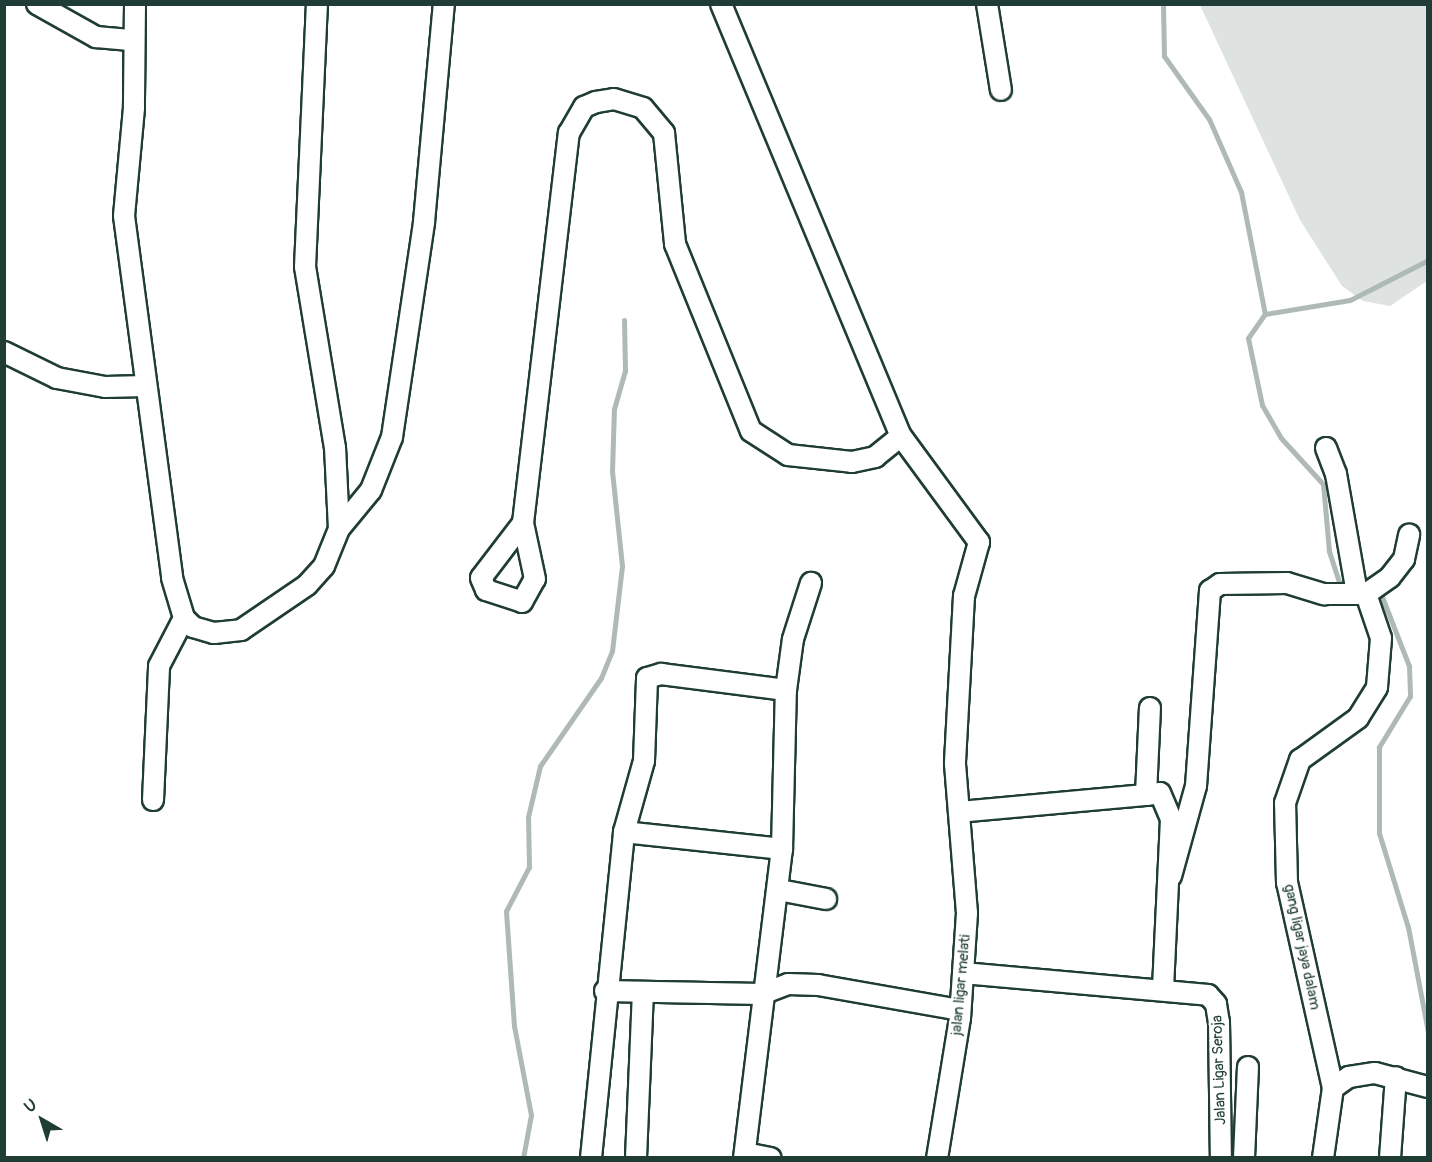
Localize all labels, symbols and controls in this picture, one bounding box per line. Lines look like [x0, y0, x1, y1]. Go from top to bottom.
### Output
street label: gang ligar jaya dalam [1280, 883, 1324, 1011]
street label: jalan ligar melati [948, 934, 974, 1036]
street label: Jalan Ligar Seroja [1208, 1015, 1230, 1125]
north arrow [12, 1090, 72, 1150]
text: U [20, 1095, 41, 1117]

